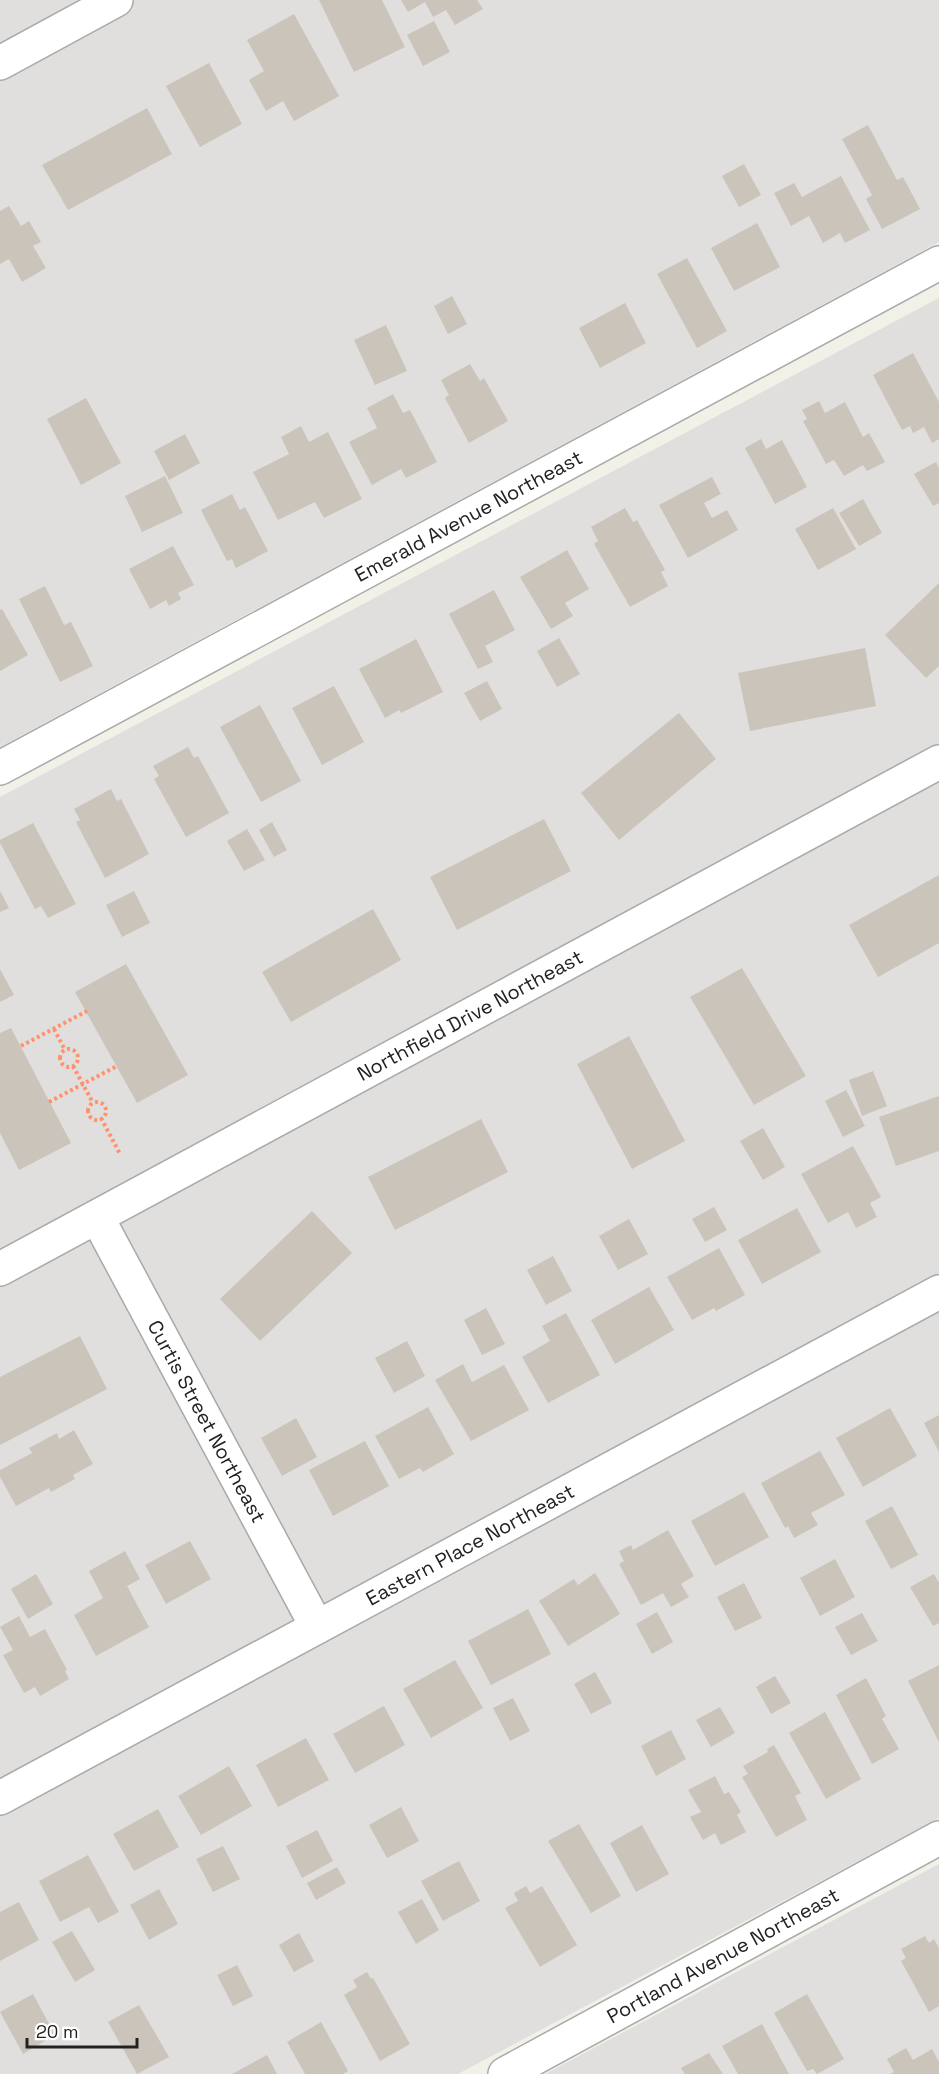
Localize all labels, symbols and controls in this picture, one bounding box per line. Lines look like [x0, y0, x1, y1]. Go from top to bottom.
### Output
street label: Emerald Avenue Northeast [350, 444, 587, 588]
street label: Northfield Drive Northeast [352, 944, 587, 1087]
street label: Curtis Street Northeast [142, 1316, 272, 1527]
street label: Eastern Place Northeast [361, 1478, 579, 1611]
street label: Portland Avenue Northeast [602, 1882, 844, 2029]
scale bar [27, 2011, 136, 2049]
text: 20 m [36, 2020, 79, 2043]

